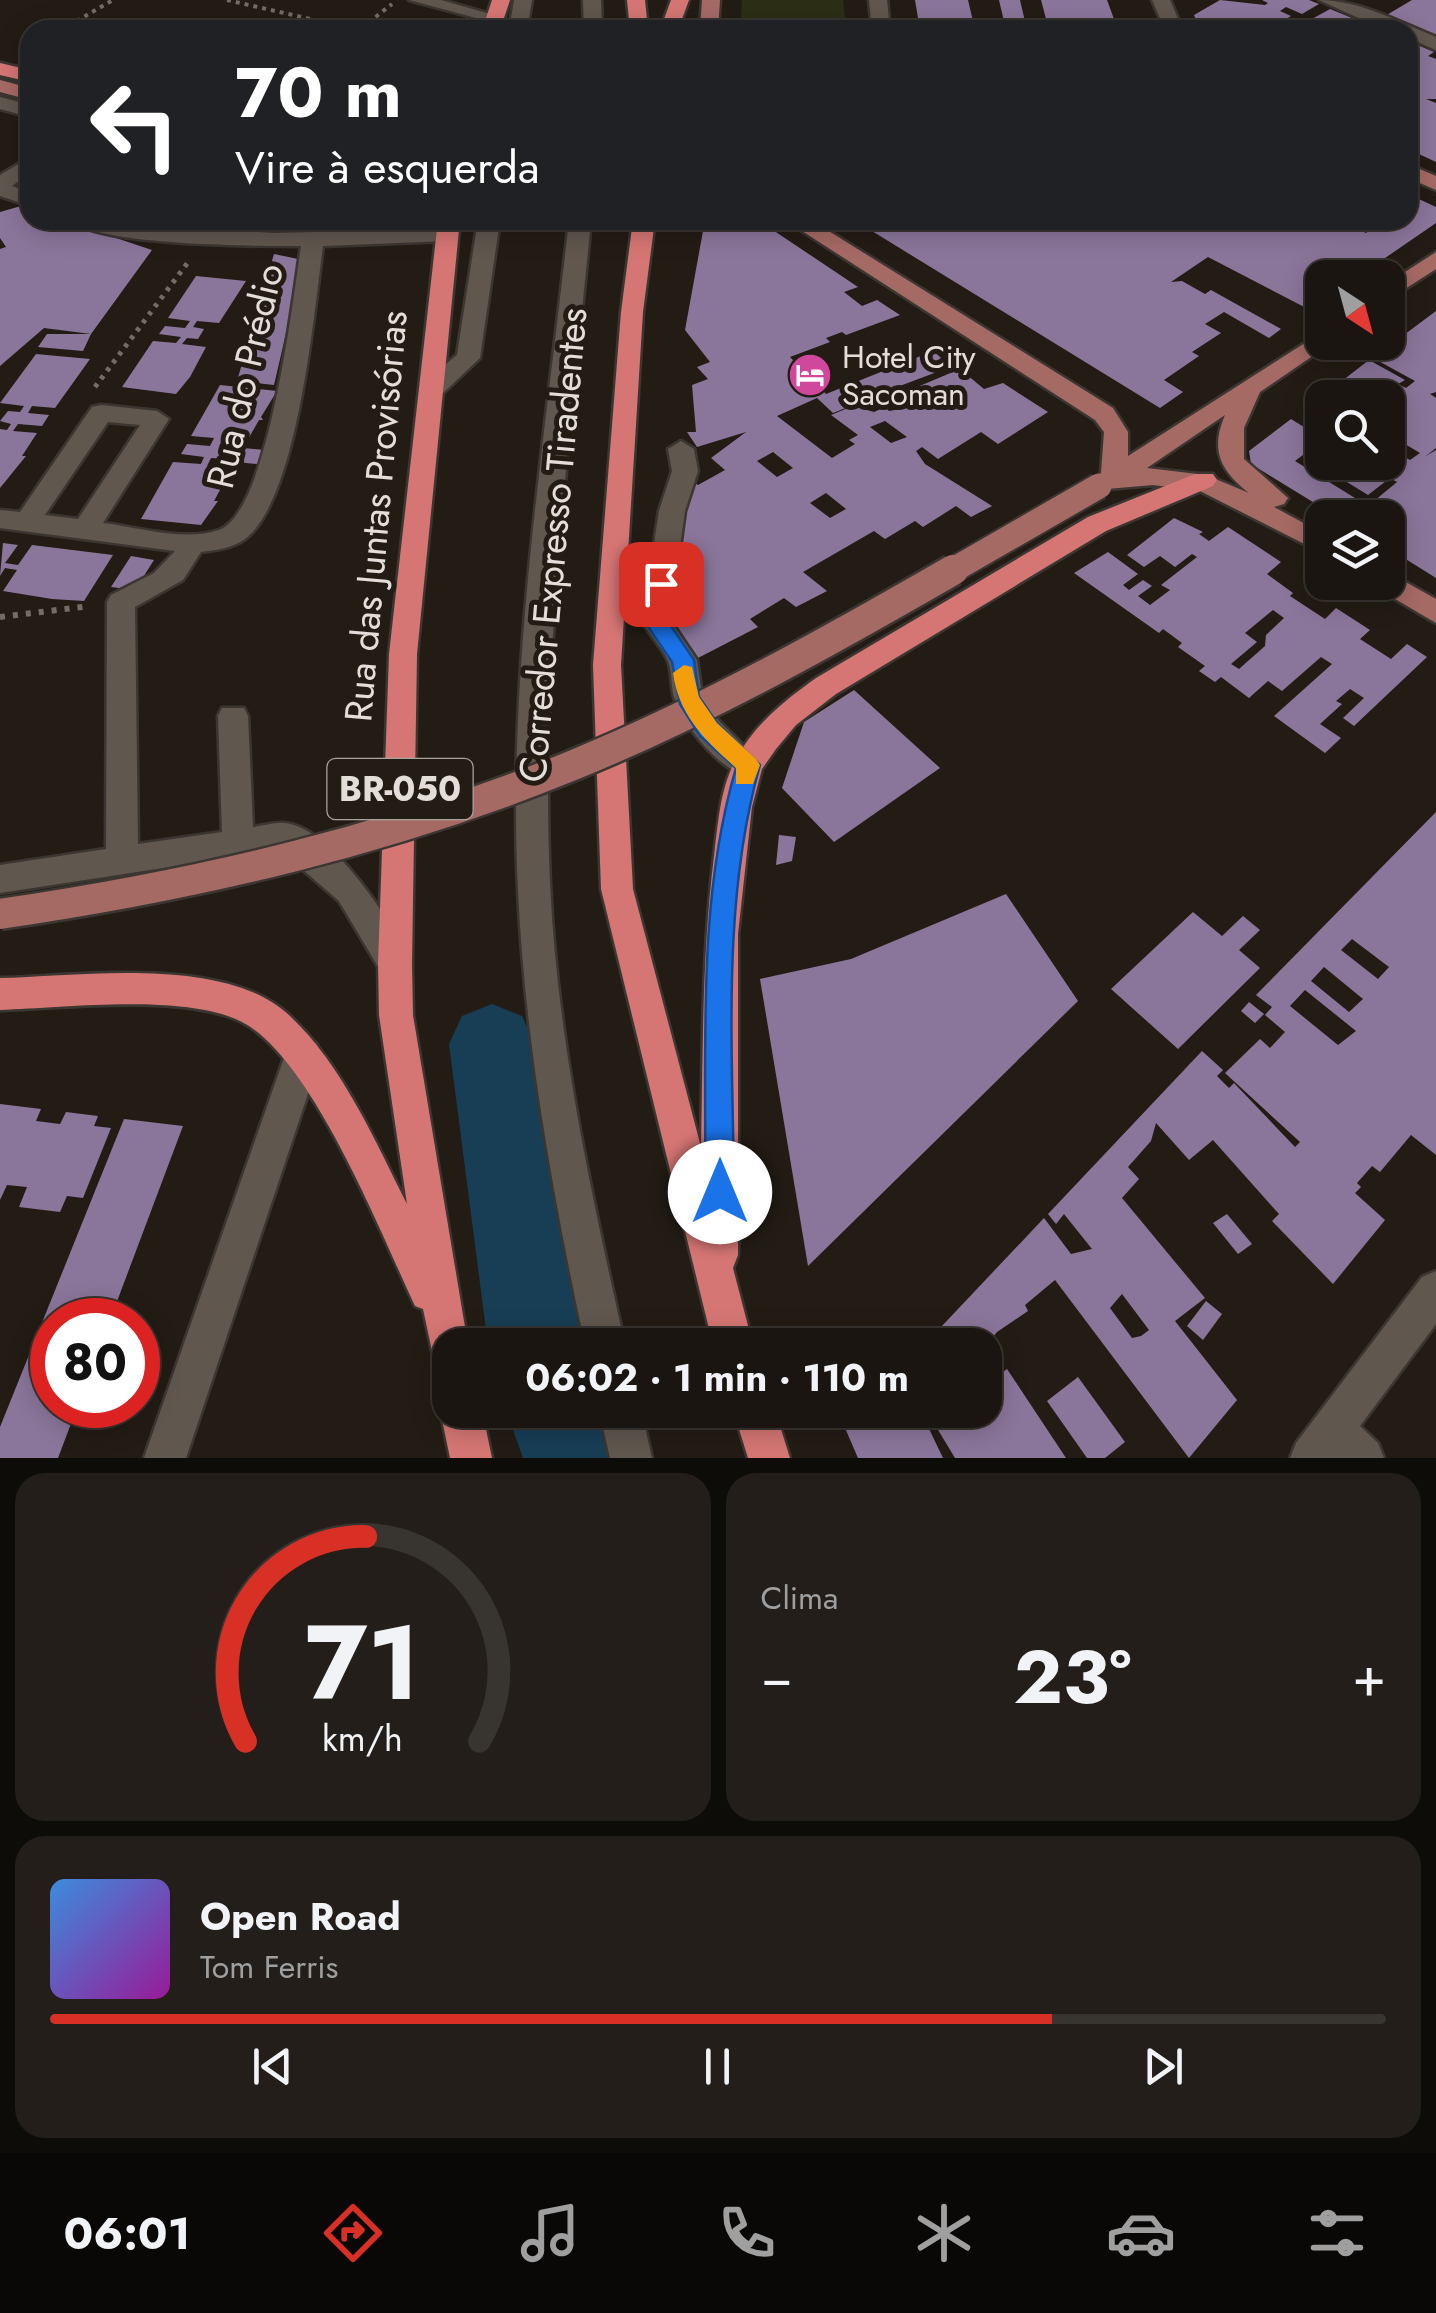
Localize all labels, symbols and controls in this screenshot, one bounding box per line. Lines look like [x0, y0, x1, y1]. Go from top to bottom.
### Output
text: 70 m [235, 42, 402, 143]
icon: left [70, 60, 200, 190]
text: Vire à esquerda [235, 135, 540, 200]
street label: Rua do Prédio [192, 258, 297, 494]
north arrow [1305, 260, 1405, 360]
map controls [1305, 260, 1405, 600]
street label: Corredor Expresso Tiradentes [504, 305, 601, 784]
street label: Rua das Juntas Provisórias [330, 308, 421, 724]
place label: Hotel City Sacoman [842, 334, 976, 417]
hotel icon: Hotel City Sacoman [787, 352, 833, 398]
button: search [1305, 380, 1405, 480]
button: layers [1305, 500, 1405, 600]
pin [619, 542, 704, 627]
icon: arrive [634, 557, 689, 612]
road number: BR-050 [328, 759, 472, 819]
position arrow [668, 1140, 772, 1244]
speed limit sign: 80 [30, 1298, 160, 1428]
text: 06:02 · 1 min · 110 m [525, 1350, 909, 1405]
text: Clima [761, 1575, 838, 1621]
text: 71 [305, 1588, 421, 1738]
text: 23° [1014, 1623, 1132, 1731]
text: − [761, 1637, 793, 1717]
text: + [1352, 1637, 1386, 1717]
text: km/h [322, 1713, 403, 1764]
text: Open Road [200, 1889, 401, 1944]
text: Tom Ferris [200, 1944, 338, 1990]
icon: previous [245, 2039, 300, 2094]
icon: pause [690, 2039, 745, 2094]
icon: next [1136, 2039, 1191, 2094]
icon: directions [318, 2198, 388, 2268]
icon: music [515, 2198, 585, 2268]
icon: phone [712, 2198, 782, 2268]
icon: climate [909, 2198, 979, 2268]
icon: car [1106, 2198, 1176, 2268]
icon: filters [1302, 2198, 1372, 2268]
text: 06:01 [63, 2201, 191, 2266]

